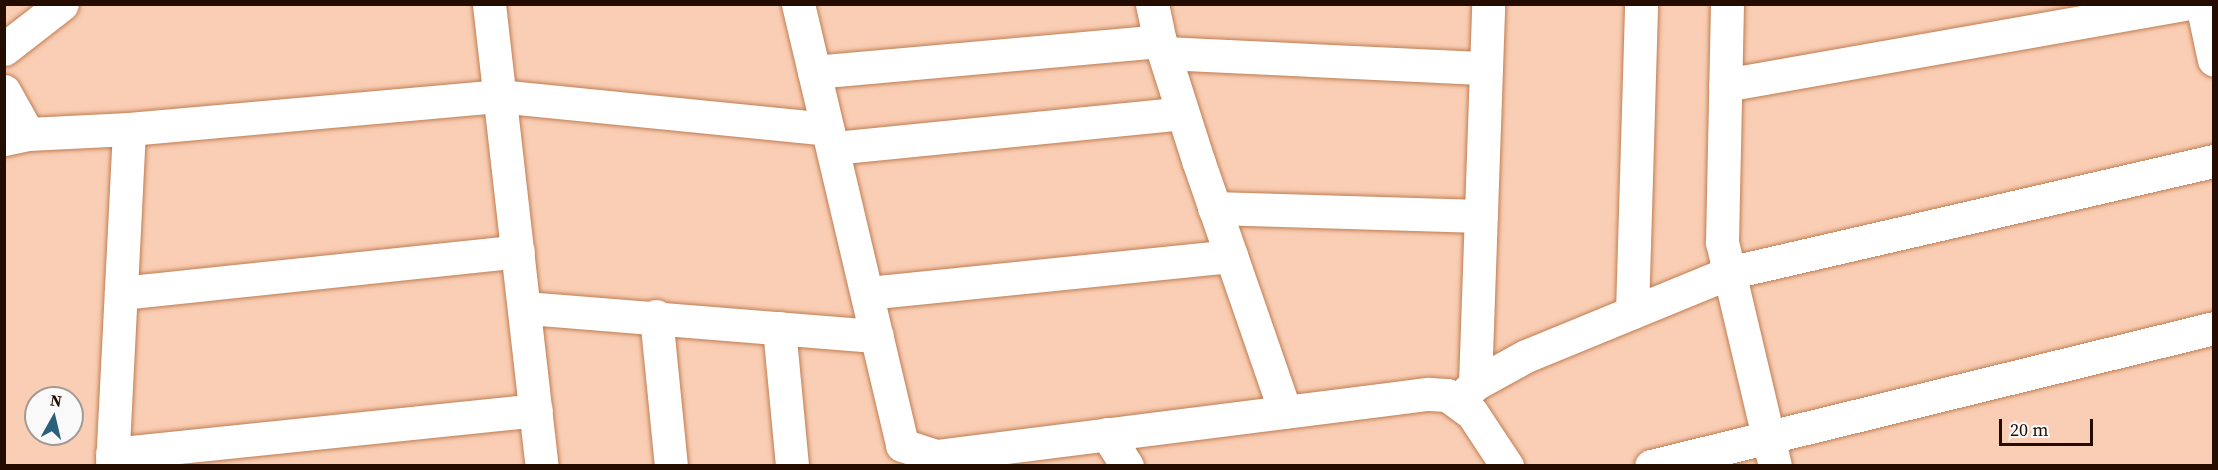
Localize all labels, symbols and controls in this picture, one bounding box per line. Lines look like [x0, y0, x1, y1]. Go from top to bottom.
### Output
north arrow [24, 386, 84, 446]
text: N [49, 388, 64, 412]
scale bar [2002, 407, 2096, 445]
text: 20 m [2010, 417, 2048, 442]

